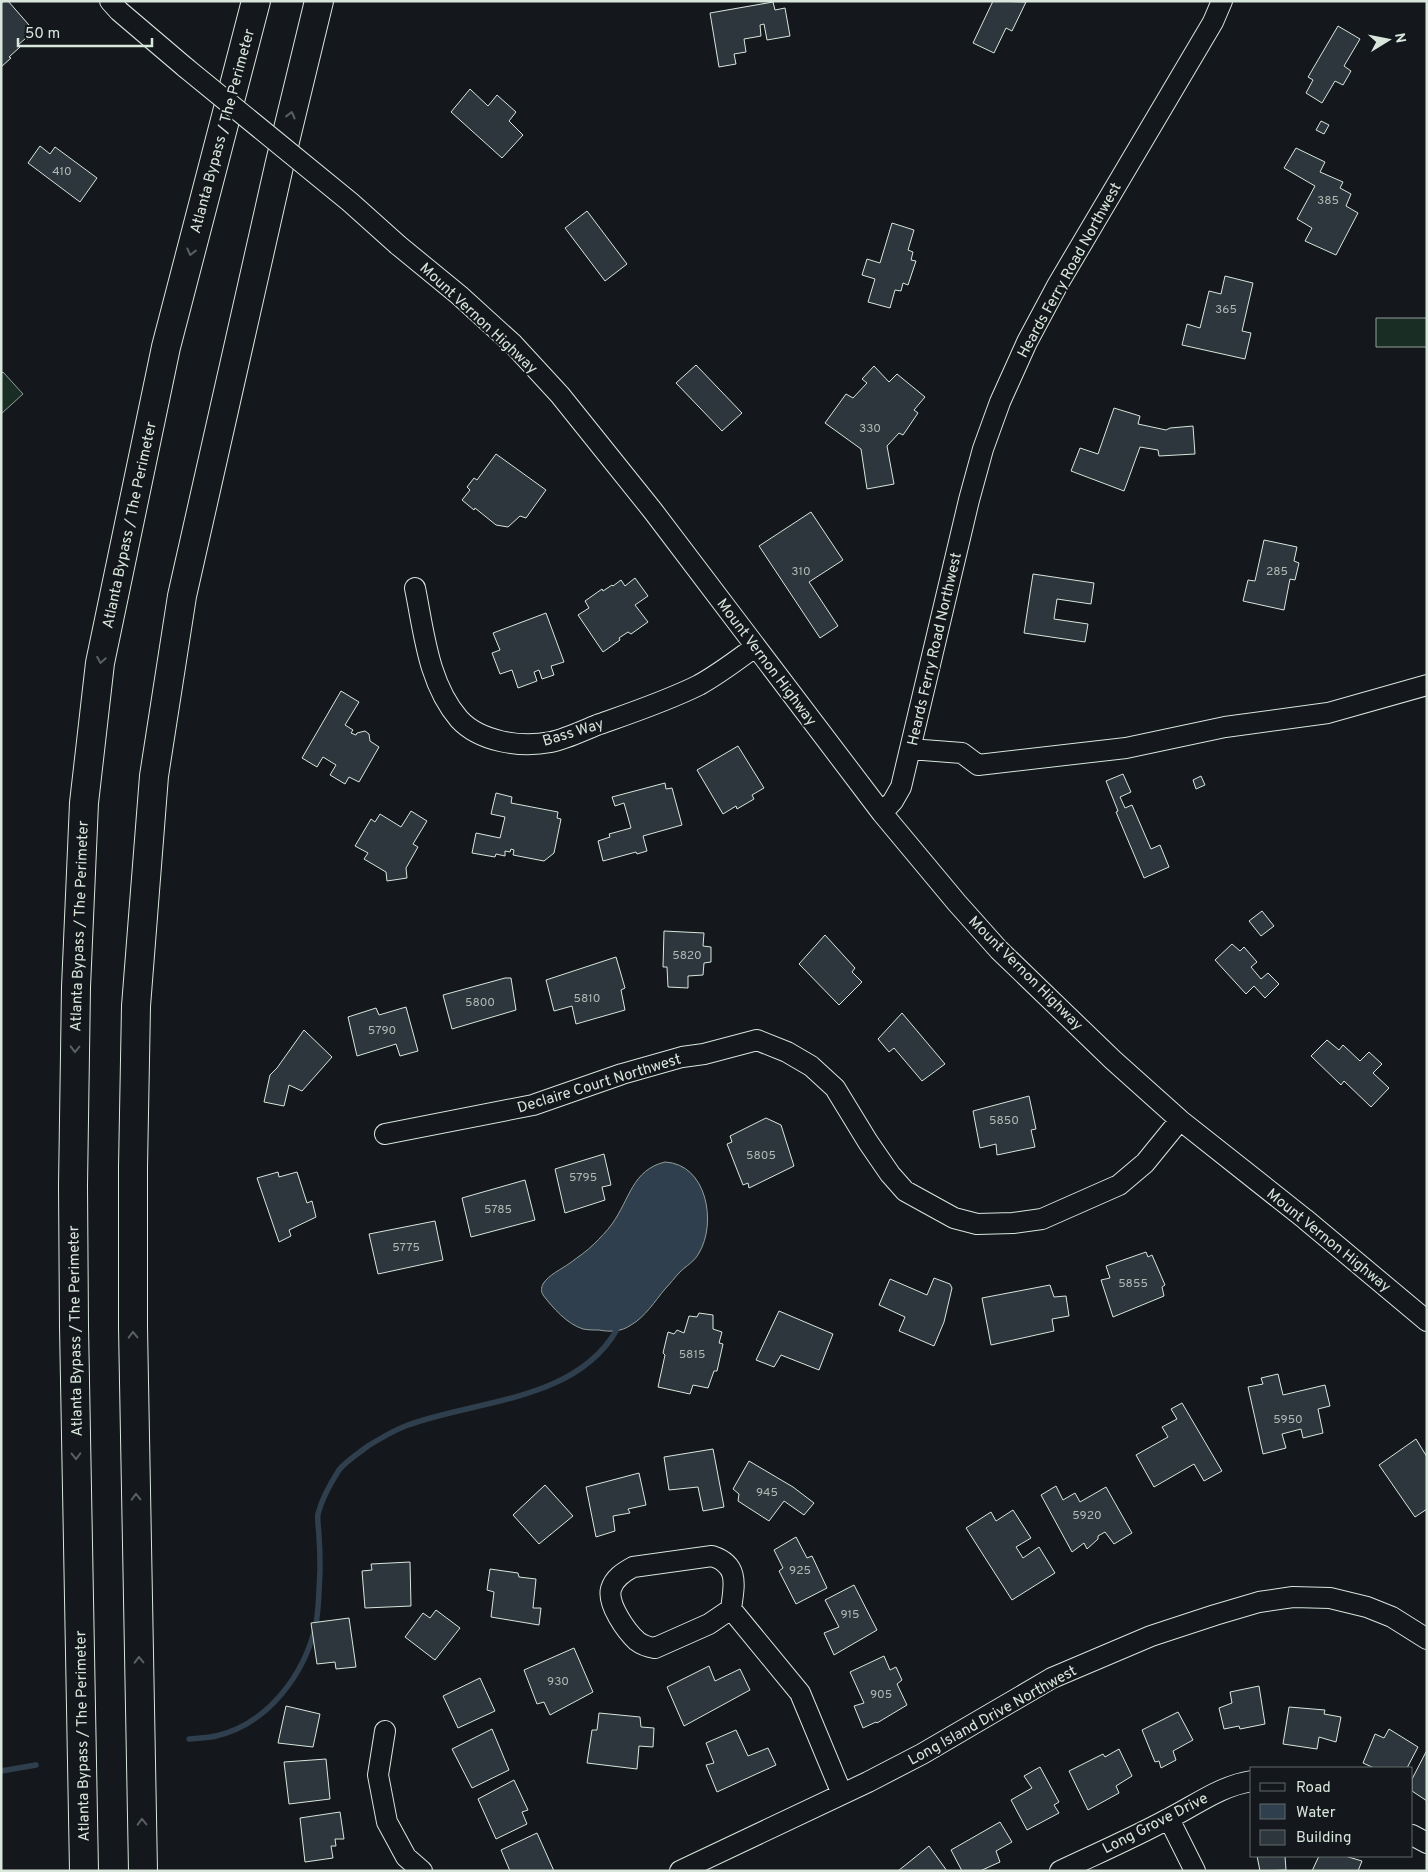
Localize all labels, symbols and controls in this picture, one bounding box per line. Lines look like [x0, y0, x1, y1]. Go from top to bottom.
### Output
scale bar [18, 15, 151, 47]
north arrow [1363, 15, 1413, 65]
text: 50 m [25, 25, 60, 44]
street label: Atlanta Bypass / The Perimeter [187, 27, 260, 236]
text: N [1390, 32, 1409, 44]
one-way arrow [285, 110, 296, 119]
house number: 410 [52, 164, 72, 180]
street label: Heards Ferry Road Northwest [1014, 180, 1127, 362]
house number: 385 [1317, 193, 1339, 209]
one-way arrow [186, 247, 196, 255]
street label: Mount Vernon Highway [415, 259, 541, 379]
house number: 365 [1215, 302, 1237, 318]
street label: Atlanta Bypass / The Perimeter [99, 420, 162, 631]
house number: 330 [859, 421, 881, 437]
street label: Heards Ferry Road Northwest [904, 551, 967, 748]
house number: 310 [791, 564, 811, 580]
house number: 285 [1266, 564, 1288, 580]
street label: Mount Vernon Highway [712, 595, 820, 730]
one-way arrow [96, 656, 107, 664]
street label: Bass Way [540, 715, 606, 752]
street label: Atlanta Bypass / The Perimeter [67, 820, 94, 1032]
street label: Mount Vernon Highway [964, 913, 1086, 1035]
house number: 5820 [672, 948, 702, 964]
house number: 5810 [574, 991, 600, 1007]
house number: 5800 [465, 995, 495, 1011]
house number: 5790 [368, 1023, 396, 1039]
one-way arrow [70, 1046, 80, 1053]
street label: Declaire Court Northwest [515, 1050, 684, 1118]
house number: 5850 [989, 1113, 1019, 1129]
house number: 5805 [746, 1148, 776, 1164]
house number: 5795 [569, 1170, 597, 1186]
street label: Mount Vernon Highway [1262, 1185, 1394, 1297]
house number: 5785 [484, 1202, 512, 1218]
street label: Atlanta Bypass / The Perimeter [65, 1225, 88, 1437]
house number: 5775 [392, 1240, 420, 1256]
house number: 5855 [1118, 1276, 1148, 1292]
one-way arrow [128, 1330, 138, 1338]
house number: 5815 [679, 1347, 705, 1363]
house number: 5950 [1273, 1412, 1303, 1428]
one-way arrow [71, 1453, 81, 1461]
house number: 945 [756, 1485, 778, 1501]
one-way arrow [131, 1493, 141, 1500]
house number: 5920 [1072, 1508, 1102, 1524]
house number: 925 [789, 1563, 811, 1579]
house number: 915 [840, 1607, 860, 1623]
street label: Atlanta Bypass / The Perimeter [72, 1630, 95, 1842]
one-way arrow [134, 1655, 144, 1663]
street label: Long Island Drive Northwest [905, 1662, 1080, 1771]
house number: 930 [547, 1674, 569, 1690]
house number: 905 [870, 1687, 892, 1703]
legend [1250, 1767, 1413, 1857]
text: Road [1296, 1779, 1331, 1798]
street label: Long Grove Drive [1100, 1790, 1212, 1859]
text: Water [1296, 1804, 1336, 1823]
one-way arrow [137, 1818, 147, 1826]
text: Building [1296, 1829, 1351, 1848]

